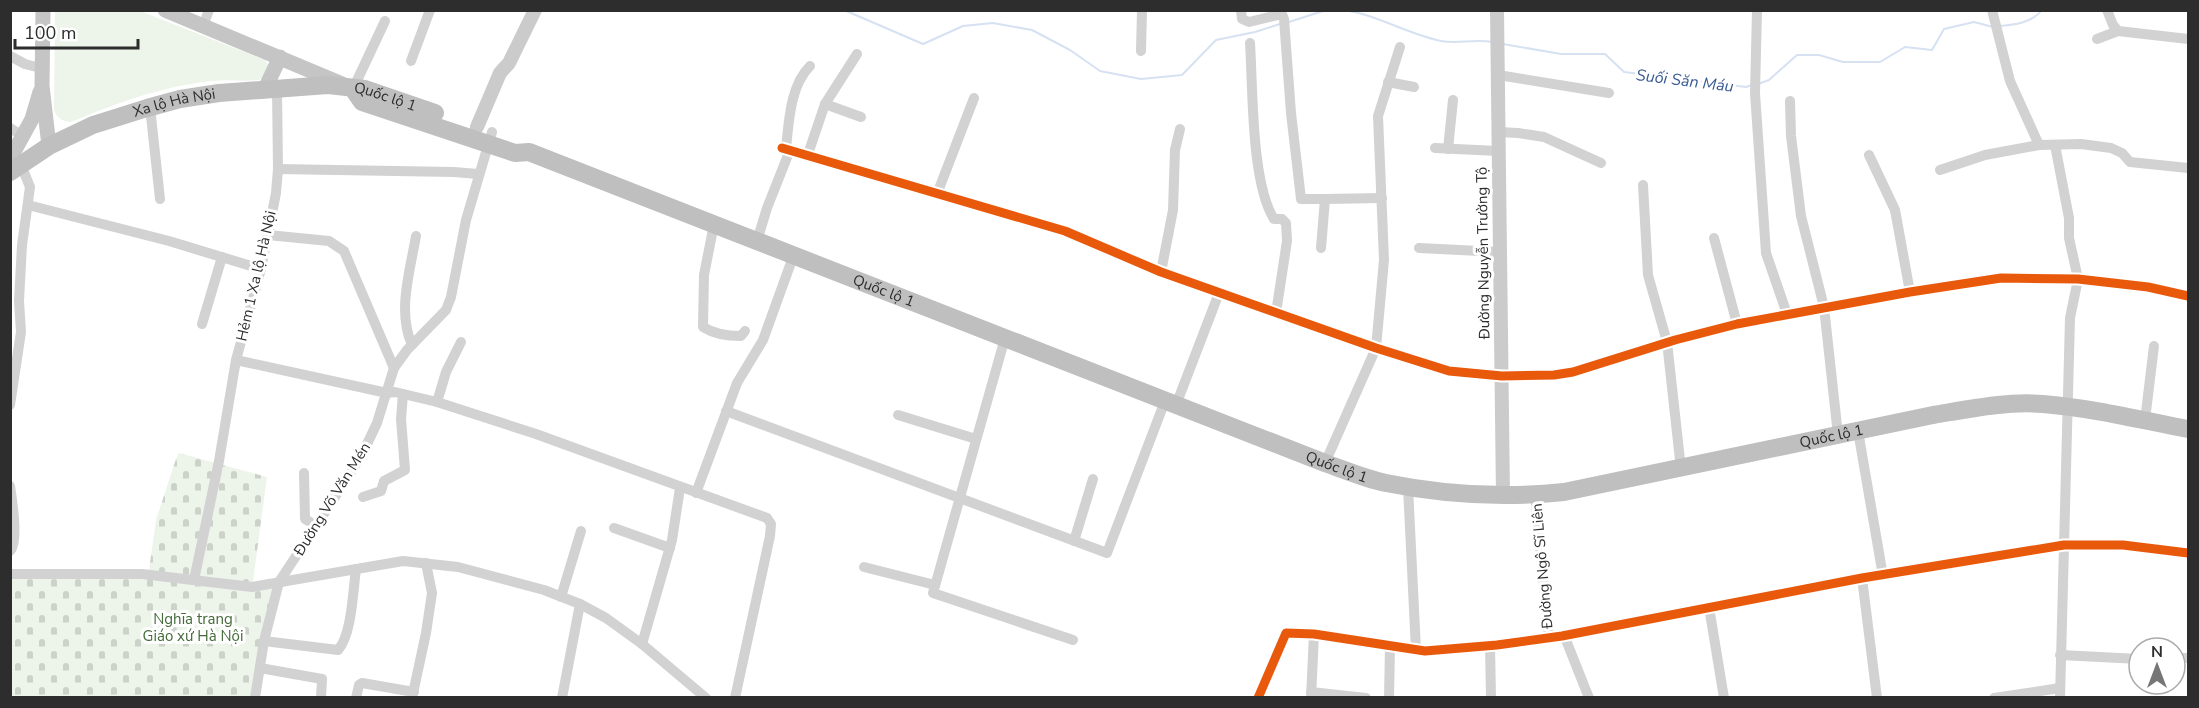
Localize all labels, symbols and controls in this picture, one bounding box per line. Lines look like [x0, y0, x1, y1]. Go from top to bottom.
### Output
scale bar [15, 12, 138, 50]
text: 100 m [24, 21, 76, 45]
water label: Suối Săn Máu [1635, 64, 1735, 98]
street label: Quốc lộ 1 [353, 78, 419, 116]
street label: Xa lộ Hà Nội [130, 84, 217, 122]
street label: Đường Nguyễn Trường Tộ [1471, 166, 1495, 341]
street label: Hẻm 1 Xa lộ Hà Nội [231, 209, 281, 343]
street label: Quốc lộ 1 [850, 270, 918, 312]
street label: Quốc lộ 1 [1798, 420, 1865, 453]
street label: Đường Võ Văn Mén [289, 439, 375, 560]
street label: Quốc lộ 1 [1303, 446, 1370, 488]
street label: Đường Ngô Sĩ Liên [1527, 502, 1558, 631]
park label: Nghĩa trang Giáo xứ Hà Nội [143, 609, 243, 646]
north arrow [2127, 636, 2187, 696]
text: N [2151, 641, 2163, 663]

